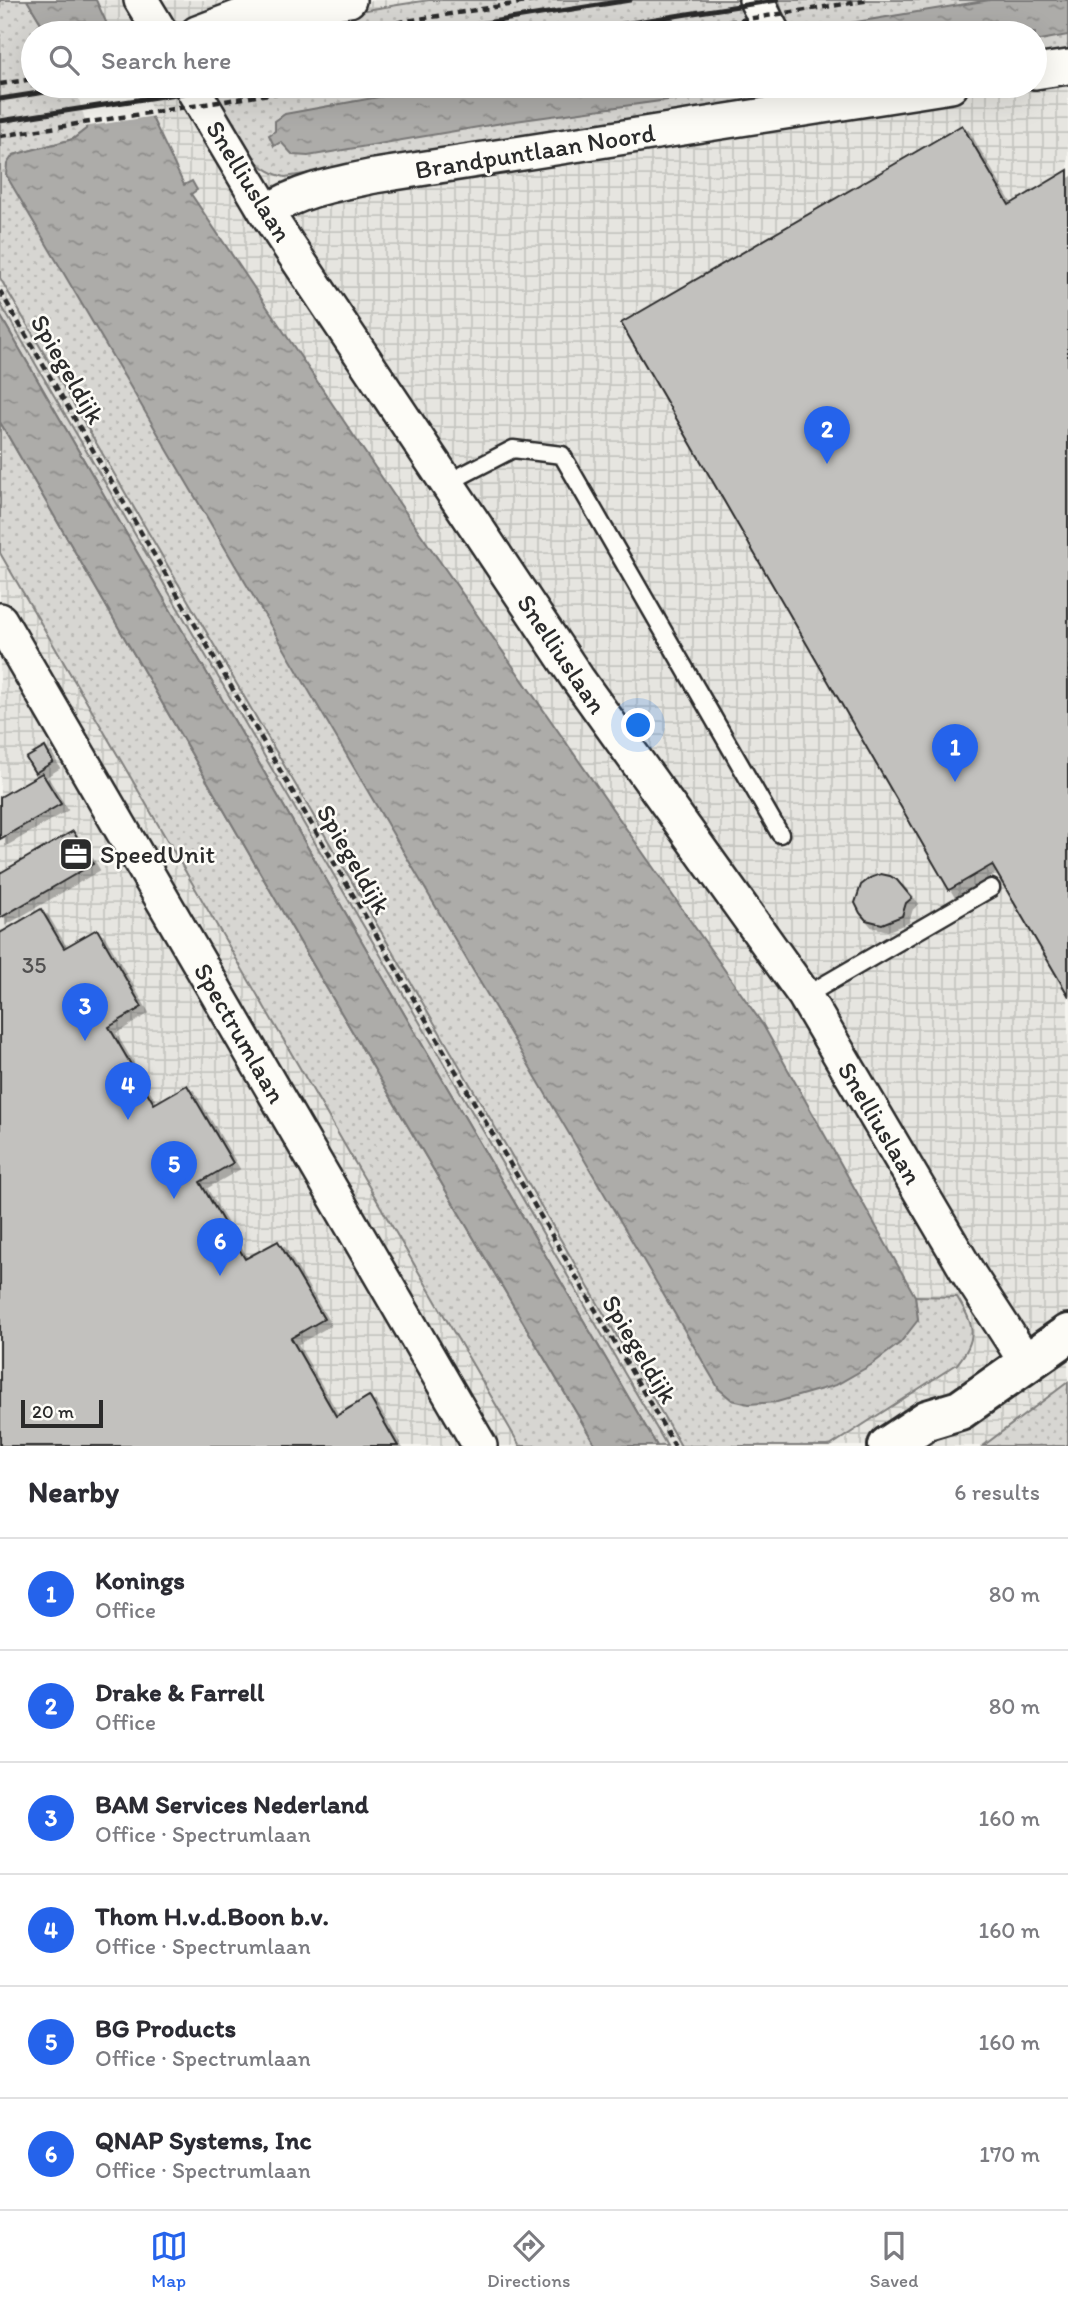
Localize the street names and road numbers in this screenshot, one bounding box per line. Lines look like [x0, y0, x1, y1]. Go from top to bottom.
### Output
street label: Snelliuslaan [199, 114, 299, 248]
street label: Brandpuntlaan Noord [412, 116, 658, 186]
street label: Spiegeldijk [24, 308, 112, 430]
street label: Snelliuslaan [510, 588, 614, 720]
street label: Spiegeldijk [310, 798, 398, 920]
street label: Spectrumlaan [187, 957, 293, 1109]
street label: Snelliuslaan [831, 1056, 929, 1190]
street label: Spiegeldijk [595, 1289, 685, 1410]

